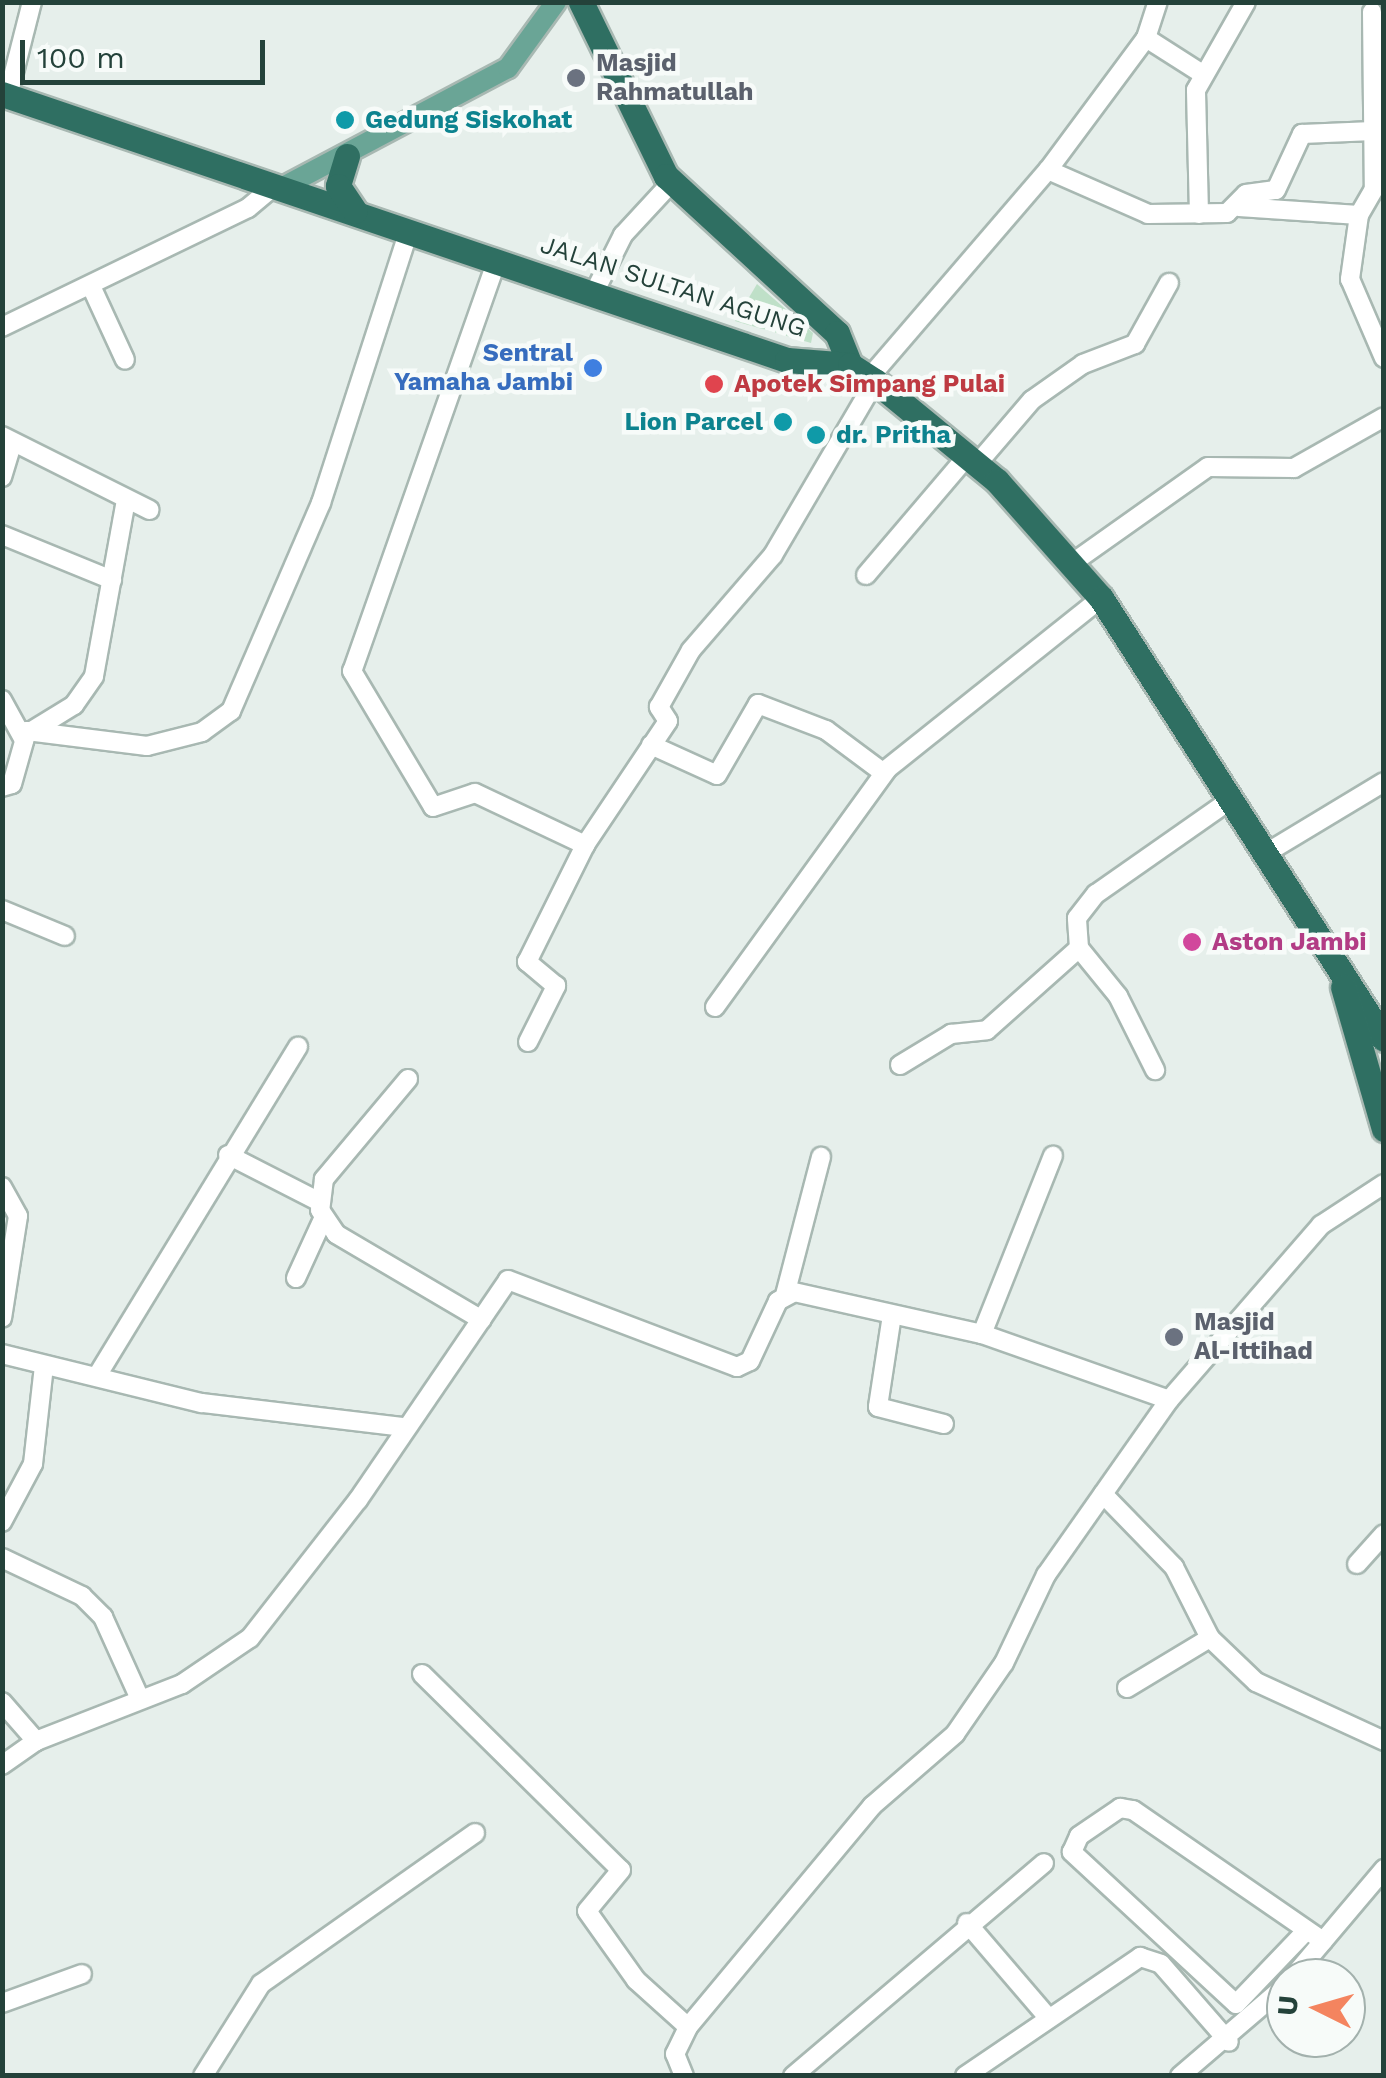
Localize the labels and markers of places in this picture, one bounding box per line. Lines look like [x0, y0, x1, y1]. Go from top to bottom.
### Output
place label: Masjid Rahmatullah [596, 49, 754, 108]
marker: Masjid Rahmatullah [565, 67, 587, 89]
place label: Gedung Siskohat [365, 105, 572, 135]
marker: Gedung Siskohat [334, 109, 356, 131]
place label: Sentral Yamaha Jambi [393, 339, 573, 398]
marker: Sentral Yamaha Jambi [582, 357, 604, 379]
place label: Apotek Simpang Pulai [734, 369, 1005, 399]
marker: Apotek Simpang Pulai [703, 373, 725, 395]
place label: Lion Parcel [624, 407, 763, 437]
marker: Lion Parcel [772, 411, 794, 433]
place label: dr. Pritha [836, 420, 951, 450]
marker: dr. Pritha [805, 424, 827, 446]
place label: Aston Jambi [1212, 927, 1367, 957]
marker: Aston Jambi [1181, 931, 1203, 953]
place label: Masjid Al-Ittihad [1194, 1308, 1313, 1367]
marker: Masjid Al-Ittihad [1163, 1326, 1185, 1348]

